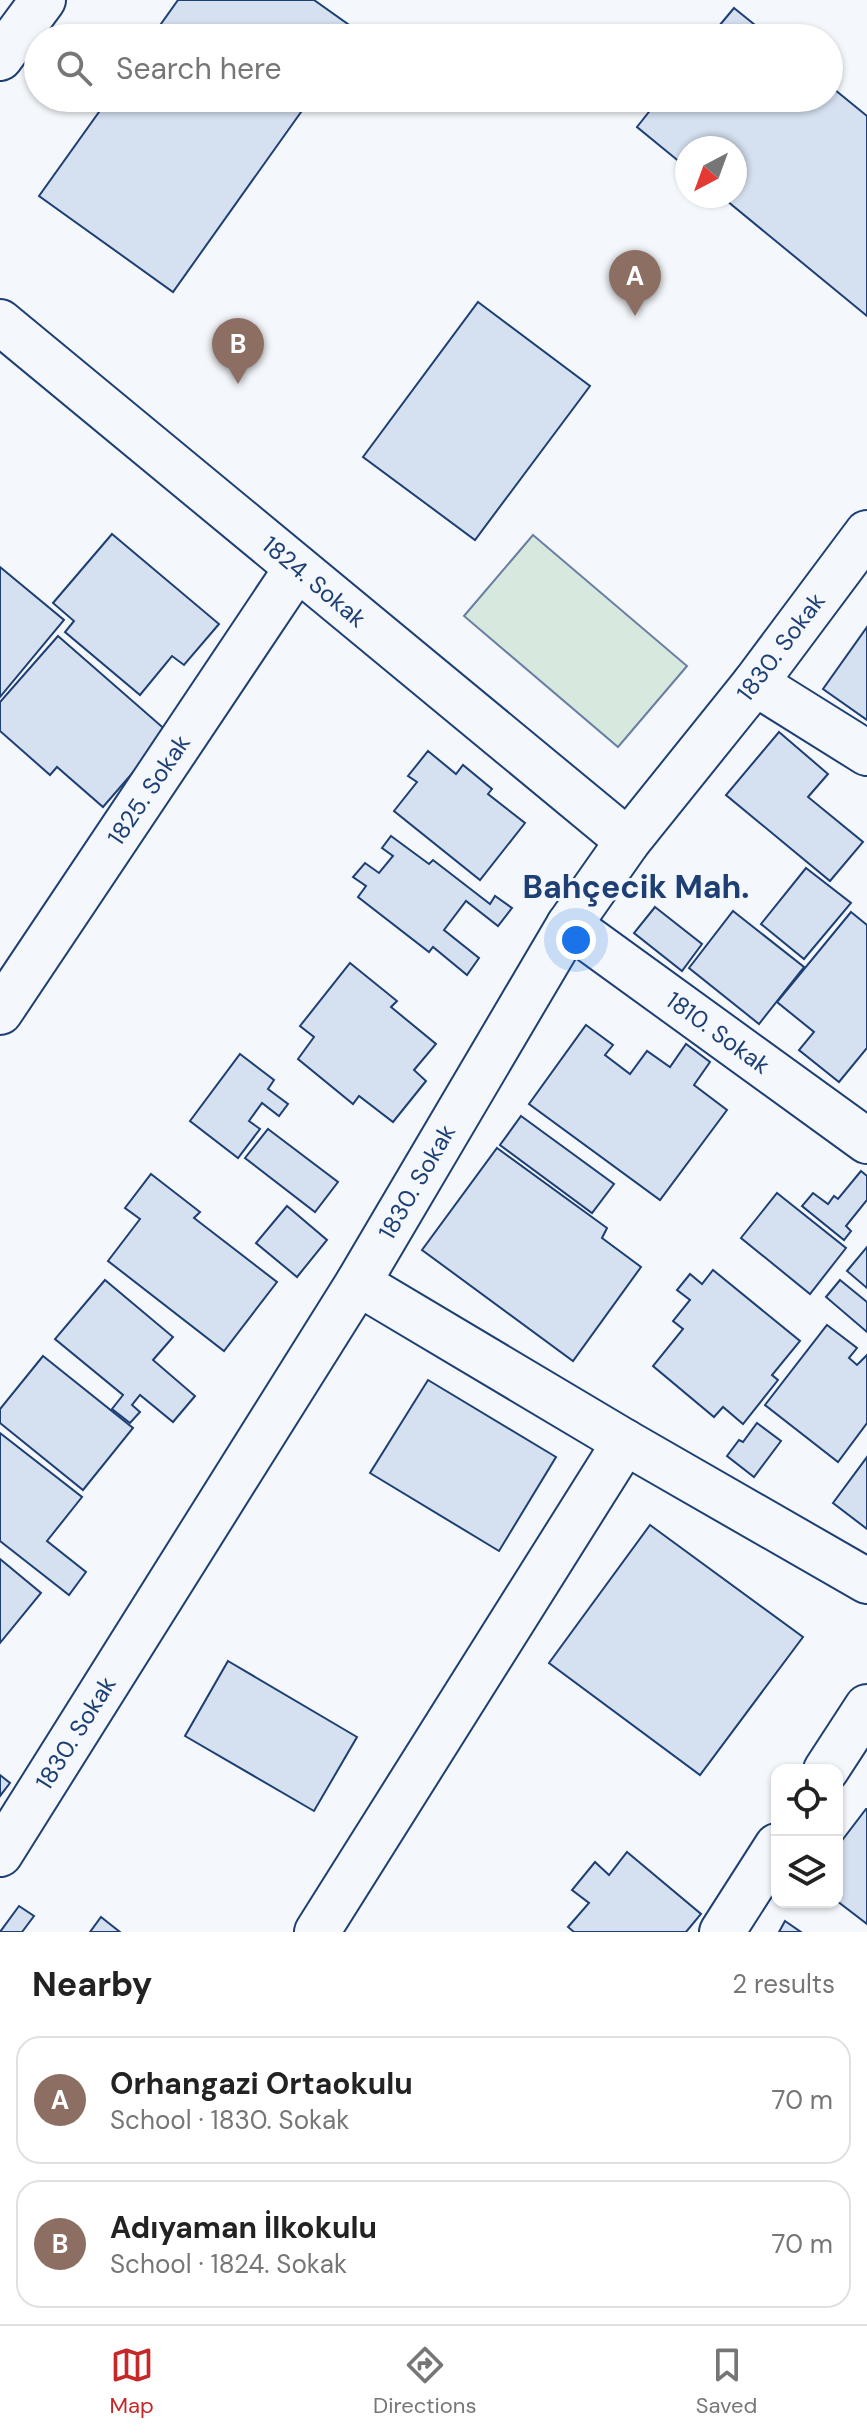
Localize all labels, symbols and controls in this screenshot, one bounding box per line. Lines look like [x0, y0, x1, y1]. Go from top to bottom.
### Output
search box [24, 24, 843, 112]
icon: search [52, 46, 96, 90]
text: Search here [116, 49, 282, 88]
north arrow [675, 136, 747, 208]
pin: A [609, 250, 661, 316]
pin: B [212, 318, 264, 384]
street label: 1824. Sokak [256, 529, 373, 634]
street label: 1830. Sokak [730, 586, 832, 707]
street label: 1825. Sokak [100, 729, 197, 851]
district label: Bahçecik Mah. [523, 866, 749, 908]
your location [556, 920, 596, 960]
street label: 1810. Sokak [660, 984, 776, 1081]
street label: 1830. Sokak [371, 1118, 462, 1245]
street label: 1830. Sokak [28, 1670, 123, 1795]
map controls [771, 1764, 843, 1908]
button: locate [771, 1764, 843, 1836]
button: layers [771, 1836, 843, 1908]
text: Nearby [32, 1962, 152, 2007]
text: 2 results [732, 1967, 835, 2001]
text: Orhangazi Ortaokulu [110, 2064, 413, 2103]
text: A [51, 2083, 69, 2117]
text: 70 m [772, 2083, 833, 2117]
text: School · 1830. Sokak [110, 2103, 349, 2137]
text: Adıyaman İlkokulu [110, 2208, 377, 2247]
text: B [52, 2227, 68, 2261]
text: 70 m [772, 2227, 833, 2261]
text: School · 1824. Sokak [110, 2247, 347, 2281]
tab: Map [110, 2343, 154, 2420]
tab: Directions [373, 2343, 477, 2420]
tab: Saved [696, 2343, 757, 2420]

